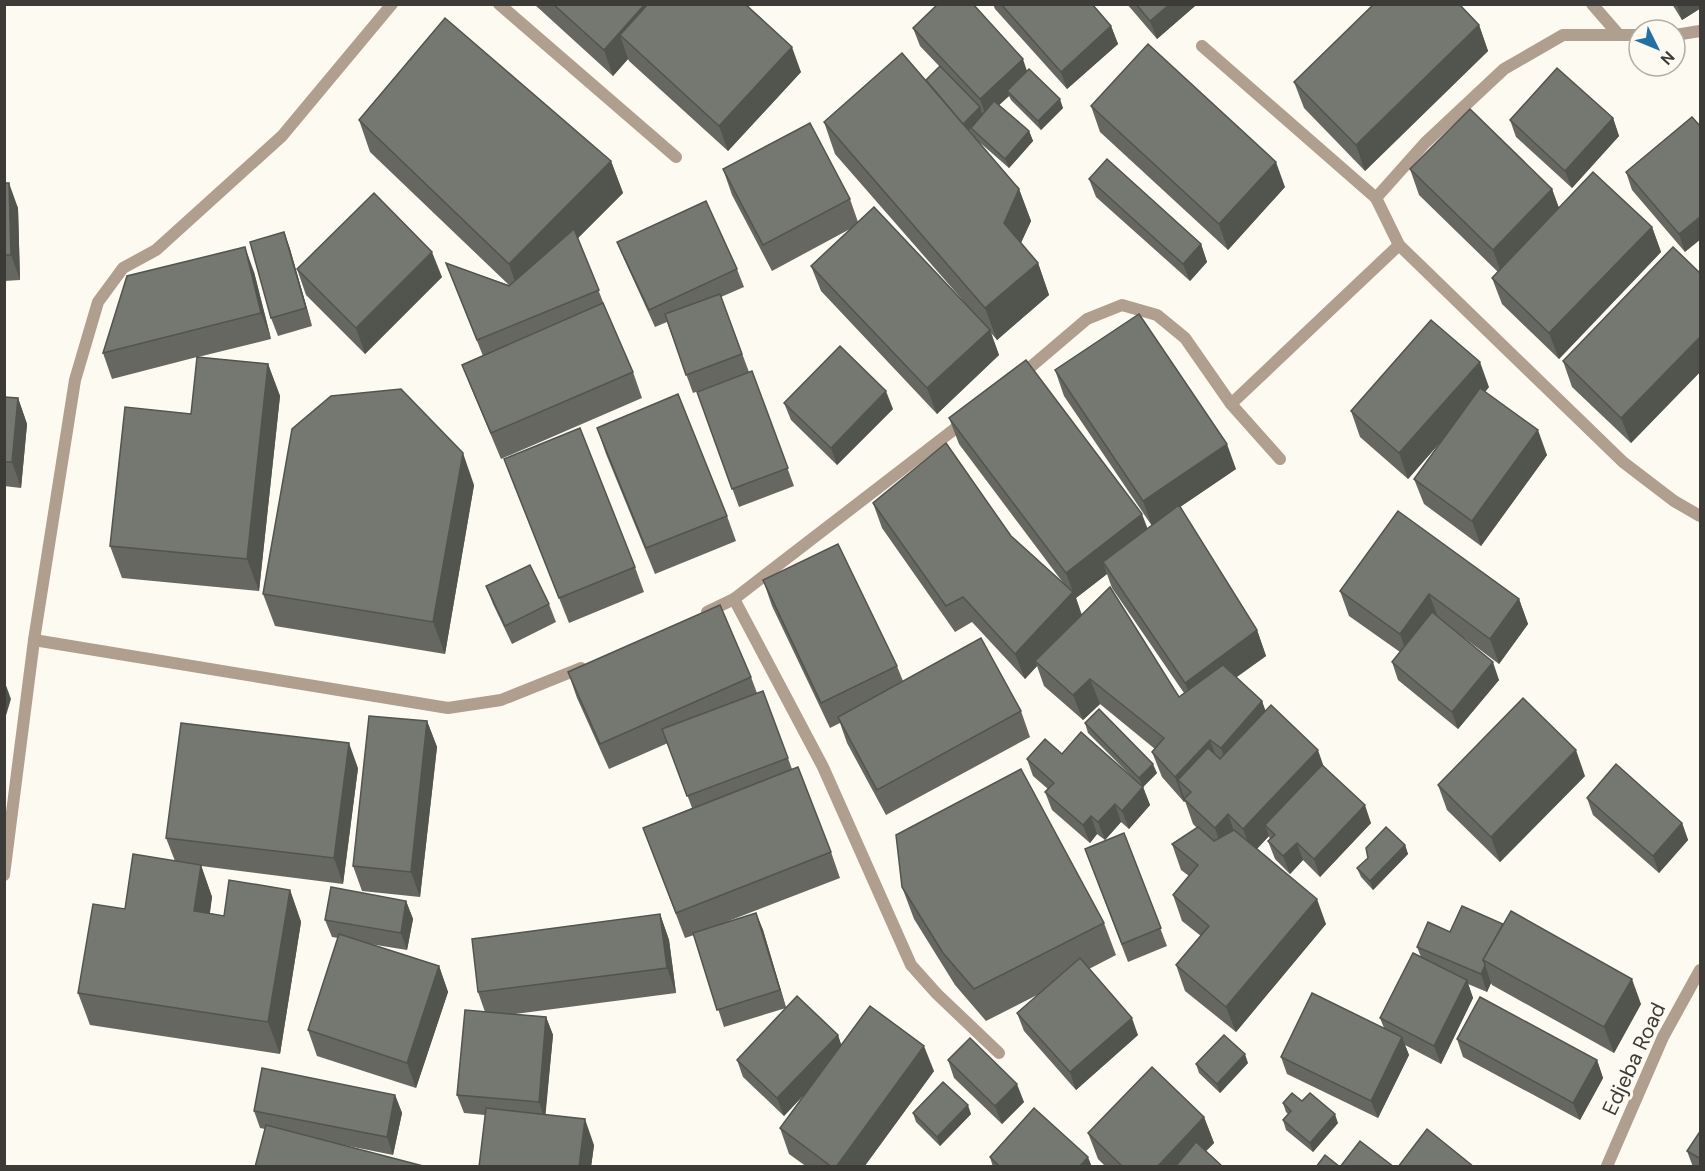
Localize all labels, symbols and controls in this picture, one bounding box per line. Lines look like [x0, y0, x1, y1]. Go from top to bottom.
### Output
north arrow [1627, 18, 1687, 78]
text: N [1656, 46, 1679, 69]
street label: Edjeba Road [1596, 998, 1672, 1120]

